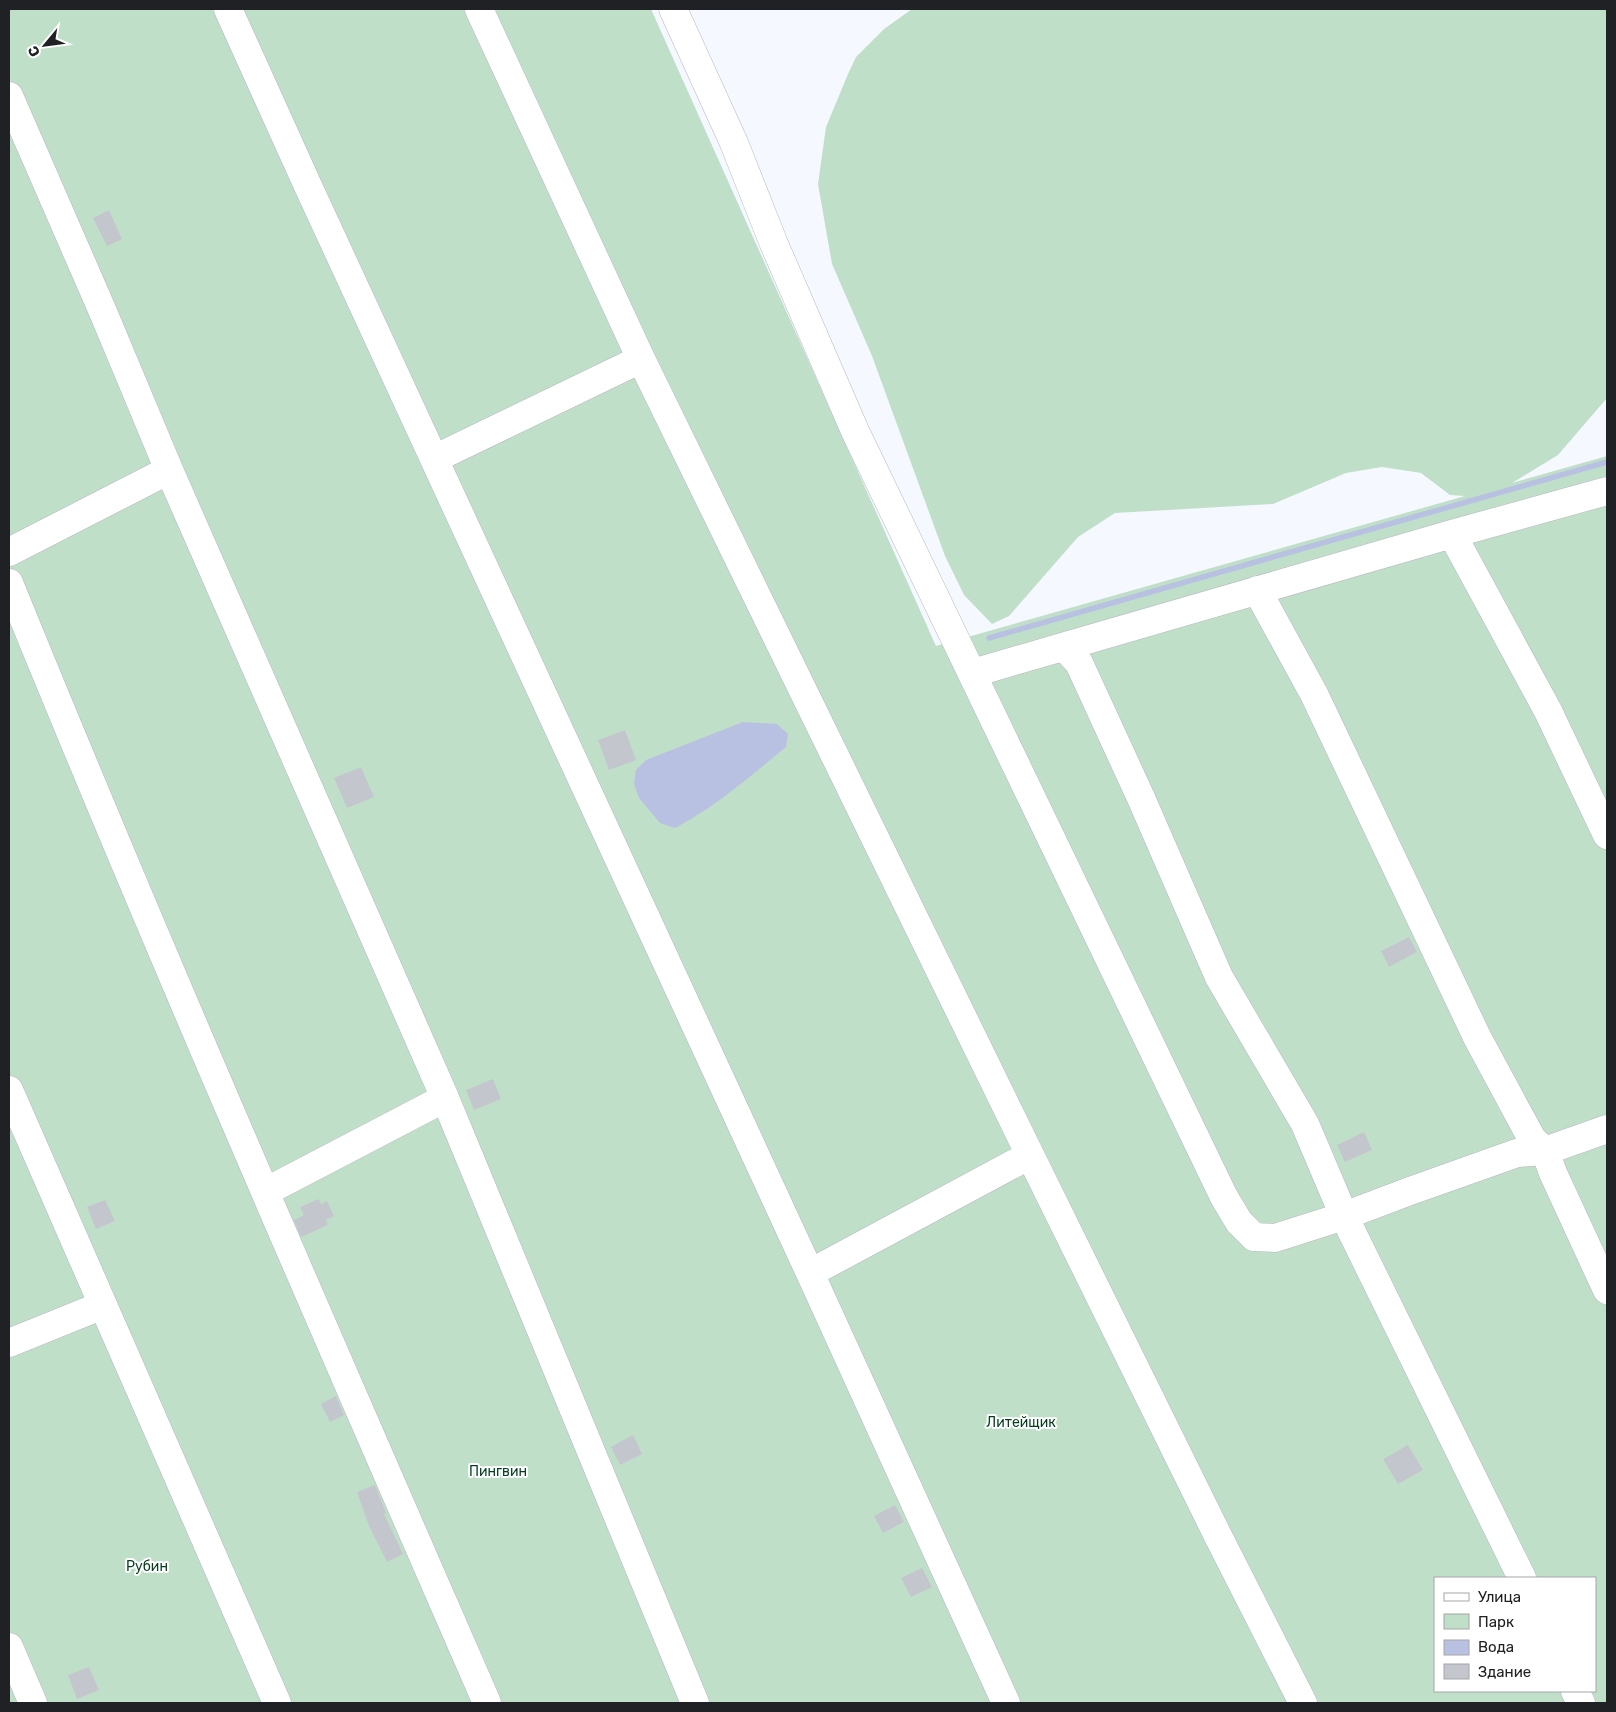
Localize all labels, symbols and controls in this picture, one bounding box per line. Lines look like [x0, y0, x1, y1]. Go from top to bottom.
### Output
north arrow [20, 20, 70, 70]
text: С [24, 42, 44, 59]
park label: Литейщик [986, 1414, 1056, 1431]
park label: Пингвин [469, 1463, 527, 1480]
park label: Рубин [126, 1558, 168, 1575]
legend [1434, 1577, 1596, 1692]
text: Улица [1478, 1588, 1521, 1606]
text: Парк [1478, 1613, 1514, 1631]
text: Вода [1478, 1638, 1514, 1656]
text: Здание [1478, 1663, 1531, 1681]

